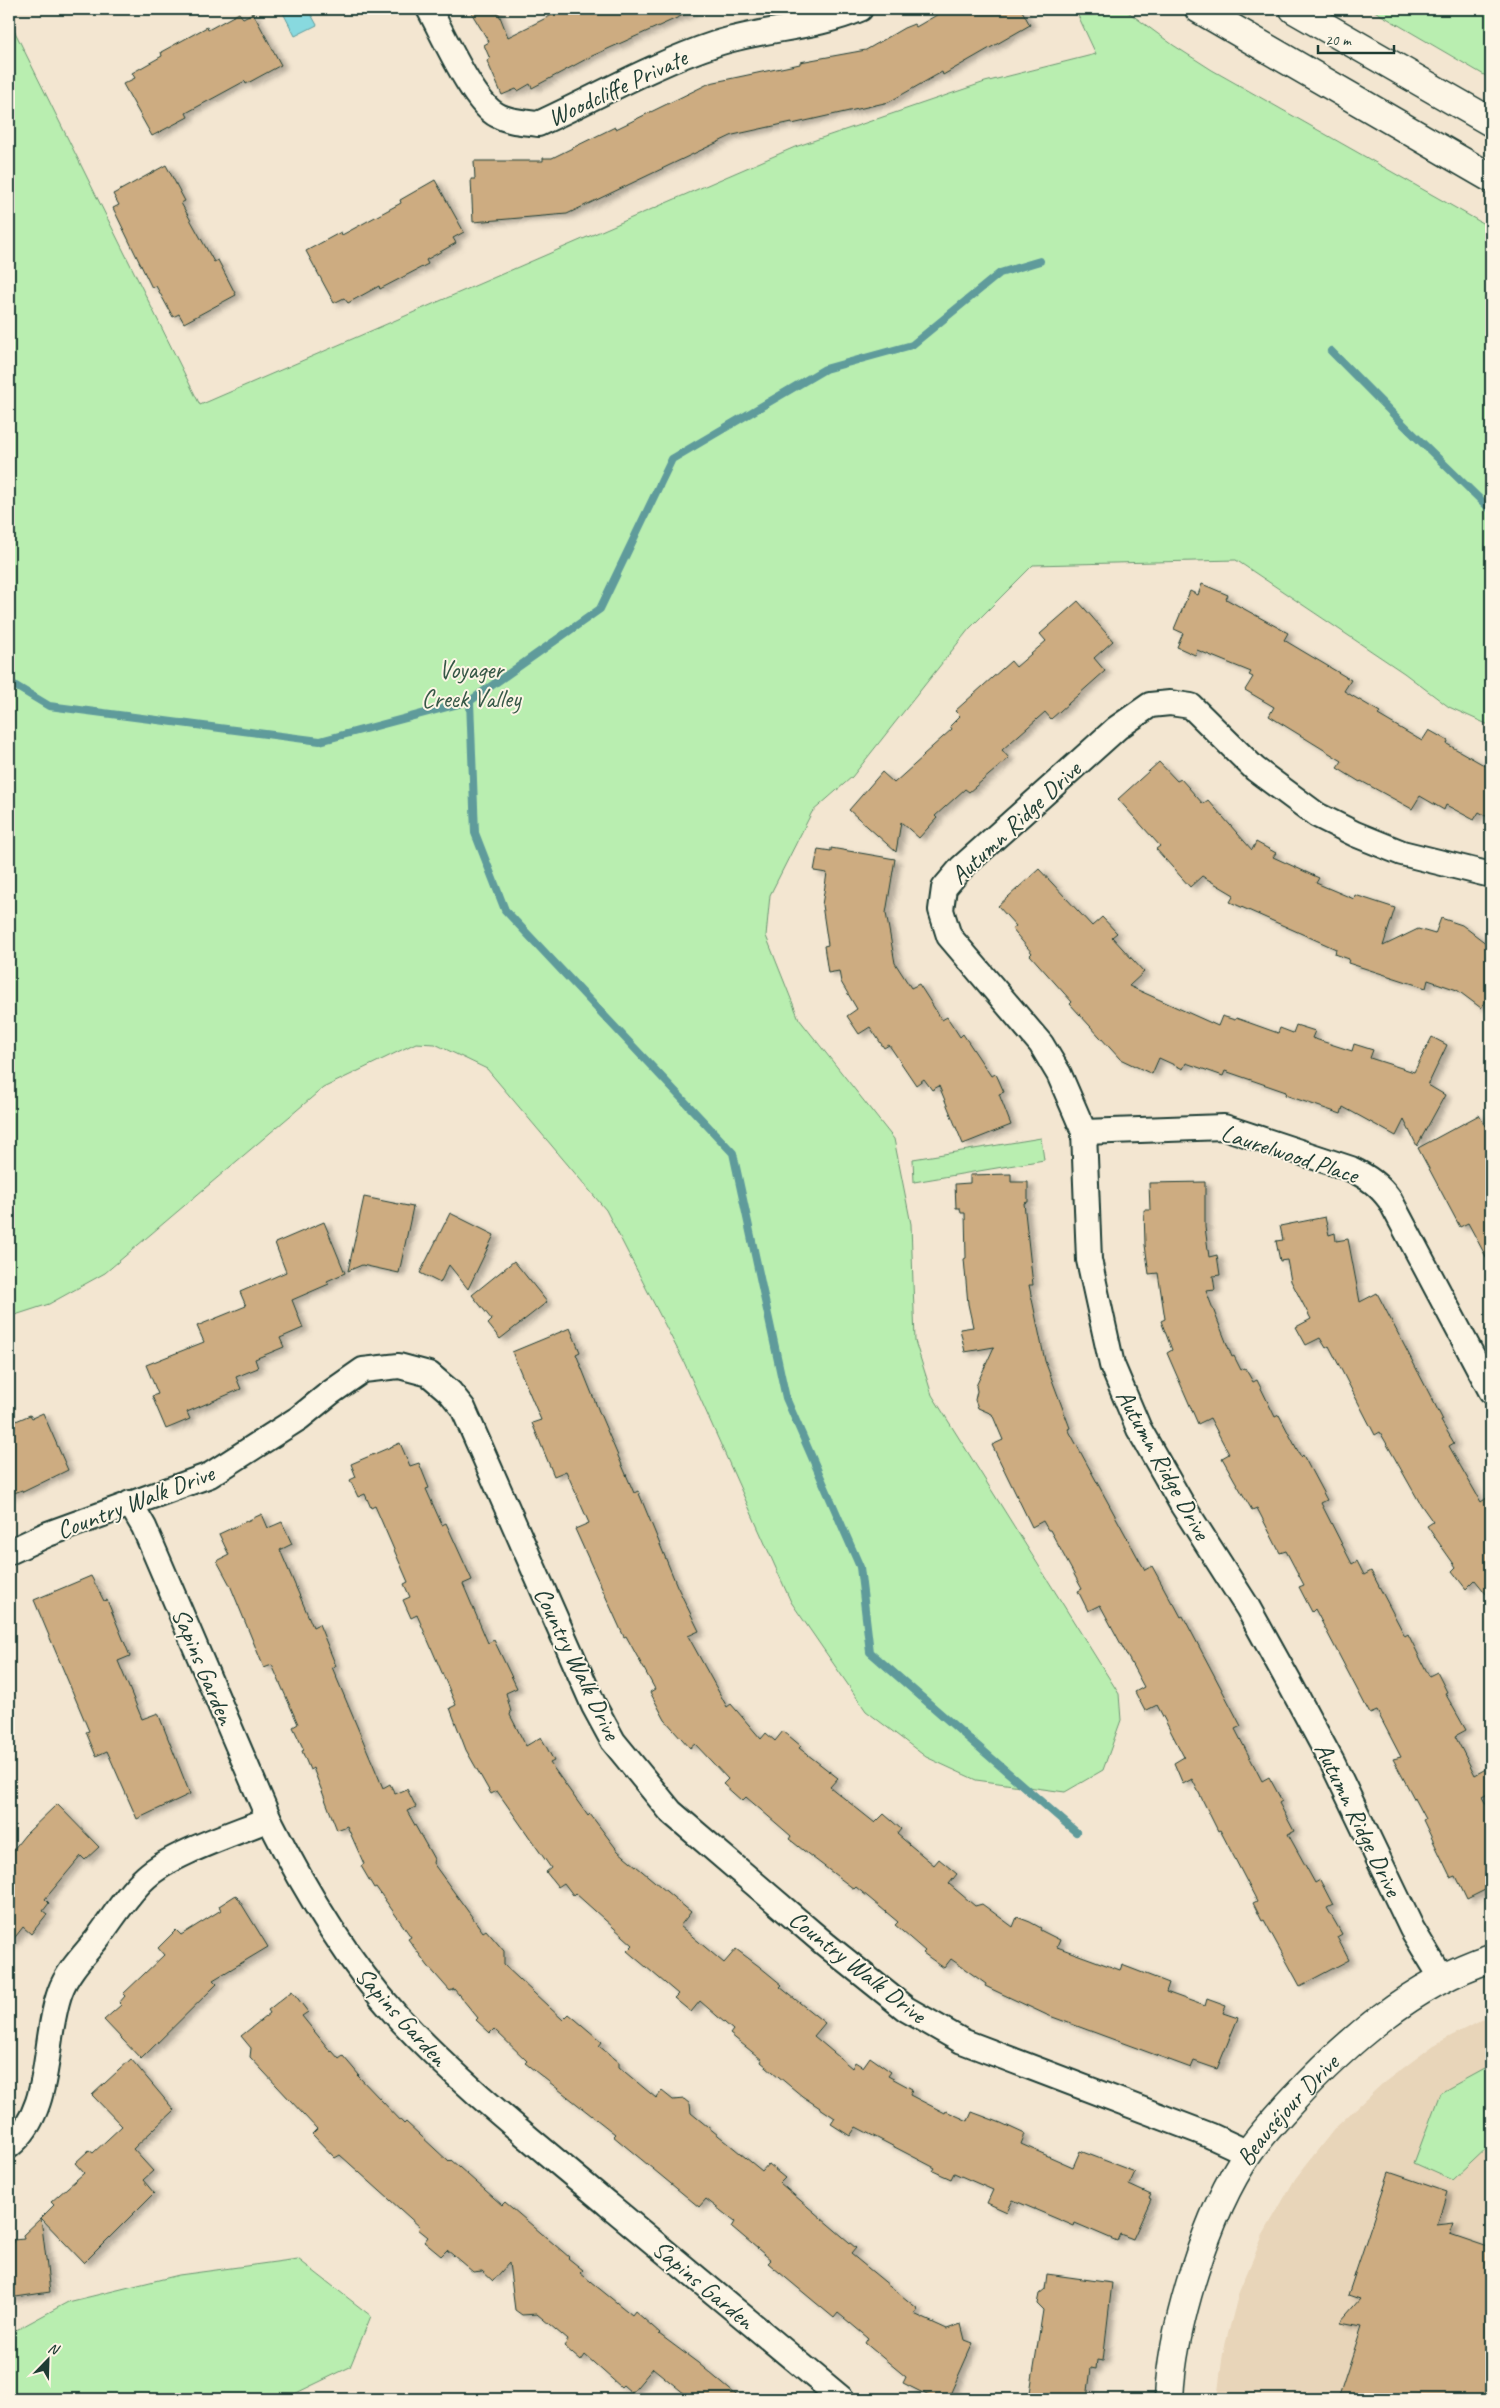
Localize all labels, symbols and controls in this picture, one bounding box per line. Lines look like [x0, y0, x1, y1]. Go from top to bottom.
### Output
scale bar [1318, 22, 1394, 54]
text: 20 m [1325, 31, 1352, 50]
street label: Woodcliffe Private [543, 41, 694, 134]
park label: Voyager Creek Valley [422, 654, 522, 715]
street label: Autumn Ridge Drive [944, 753, 1089, 891]
street label: Laurelwood Place [1217, 1117, 1364, 1192]
street label: Autumn Ridge Drive [1109, 1384, 1219, 1547]
street label: Country Walk Drive [52, 1457, 220, 1547]
street label: Country Walk Drive [526, 1582, 629, 1747]
street label: Sapins Garden [164, 1603, 243, 1731]
street label: Autumn Ridge Drive [1307, 1737, 1410, 1903]
street label: Country Walk Drive [782, 1903, 934, 2032]
street label: Sapins Garden [348, 1960, 456, 2075]
street label: Beauséjour Drive [1229, 2046, 1347, 2172]
street label: Sapins Garden [646, 2233, 762, 2338]
north arrow [22, 2336, 72, 2386]
text: N [46, 2339, 62, 2359]

